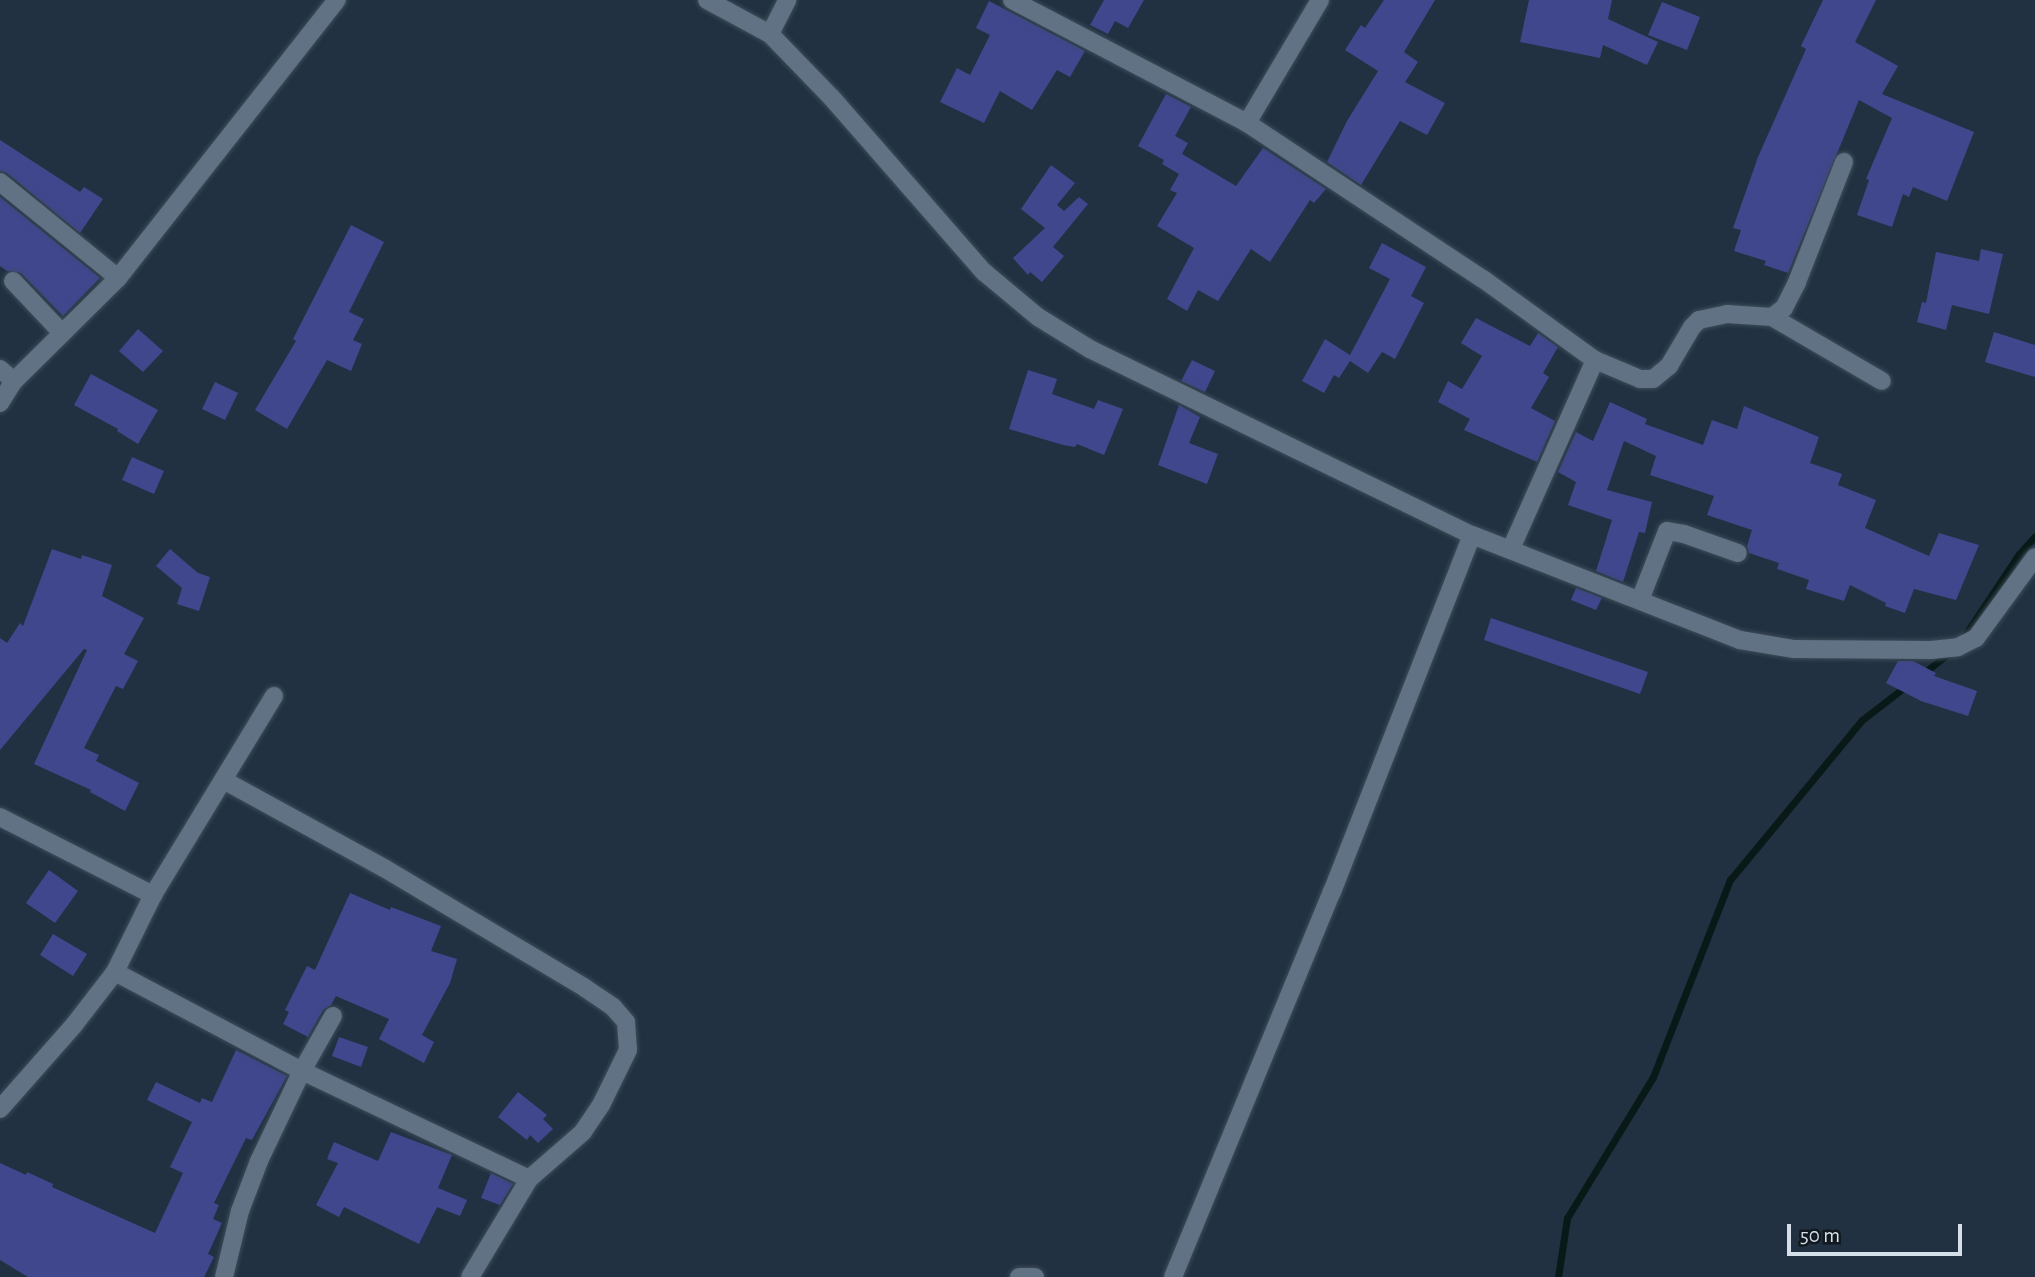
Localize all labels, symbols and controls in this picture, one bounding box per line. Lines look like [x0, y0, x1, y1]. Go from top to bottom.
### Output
scale bar [1790, 1210, 1965, 1254]
text: 50 m [1800, 1225, 1840, 1246]

